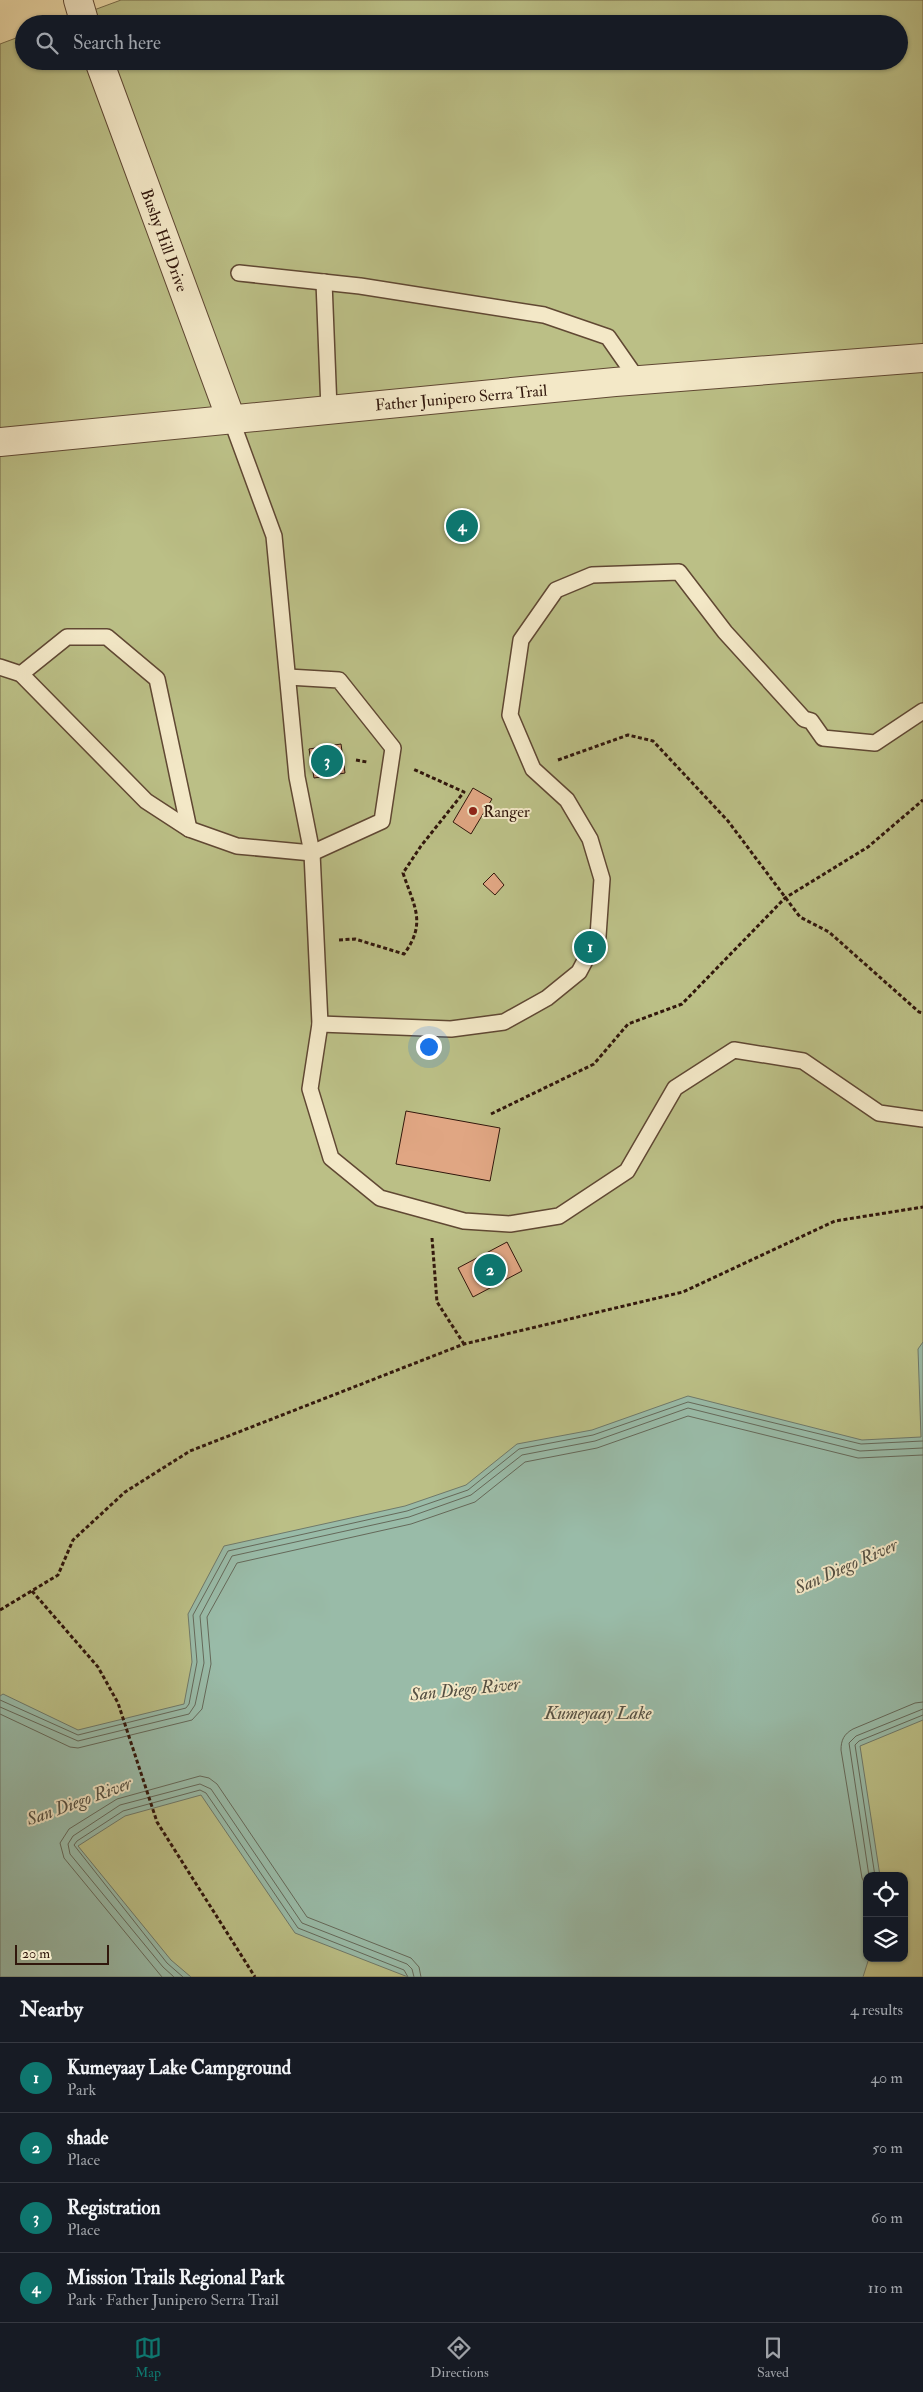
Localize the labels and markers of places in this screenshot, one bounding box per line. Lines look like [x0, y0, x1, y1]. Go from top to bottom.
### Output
pin: 4 [446, 507, 478, 545]
pin: 3 [311, 742, 343, 780]
place label: Ranger [483, 802, 530, 822]
marker: Ranger [467, 805, 479, 817]
pin: 1 [574, 928, 606, 966]
pin: 2 [474, 1251, 506, 1289]

